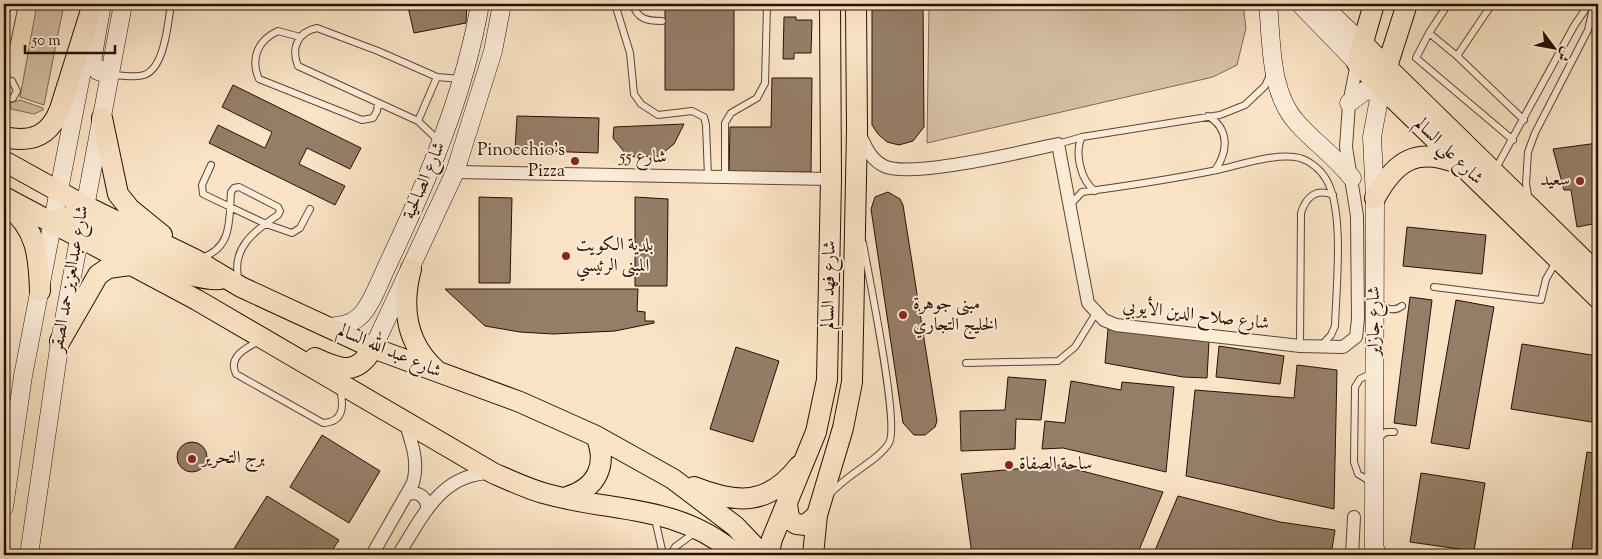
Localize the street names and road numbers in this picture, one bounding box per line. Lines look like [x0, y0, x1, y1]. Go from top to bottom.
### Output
street label: شارع علي السالم [1406, 112, 1488, 193]
street label: شارع الصالحية [397, 138, 453, 224]
street label: شارع 55 [618, 145, 667, 171]
street label: شارع عبدالعزيز حمد الصقر [45, 204, 97, 356]
street label: شارع فهد السالم [816, 240, 845, 330]
street label: شارع جازاير [1362, 286, 1388, 358]
street label: شارع صلاح الدين الأيوبي [1121, 292, 1271, 339]
street label: شارع عبد الله السالم [333, 316, 446, 387]

